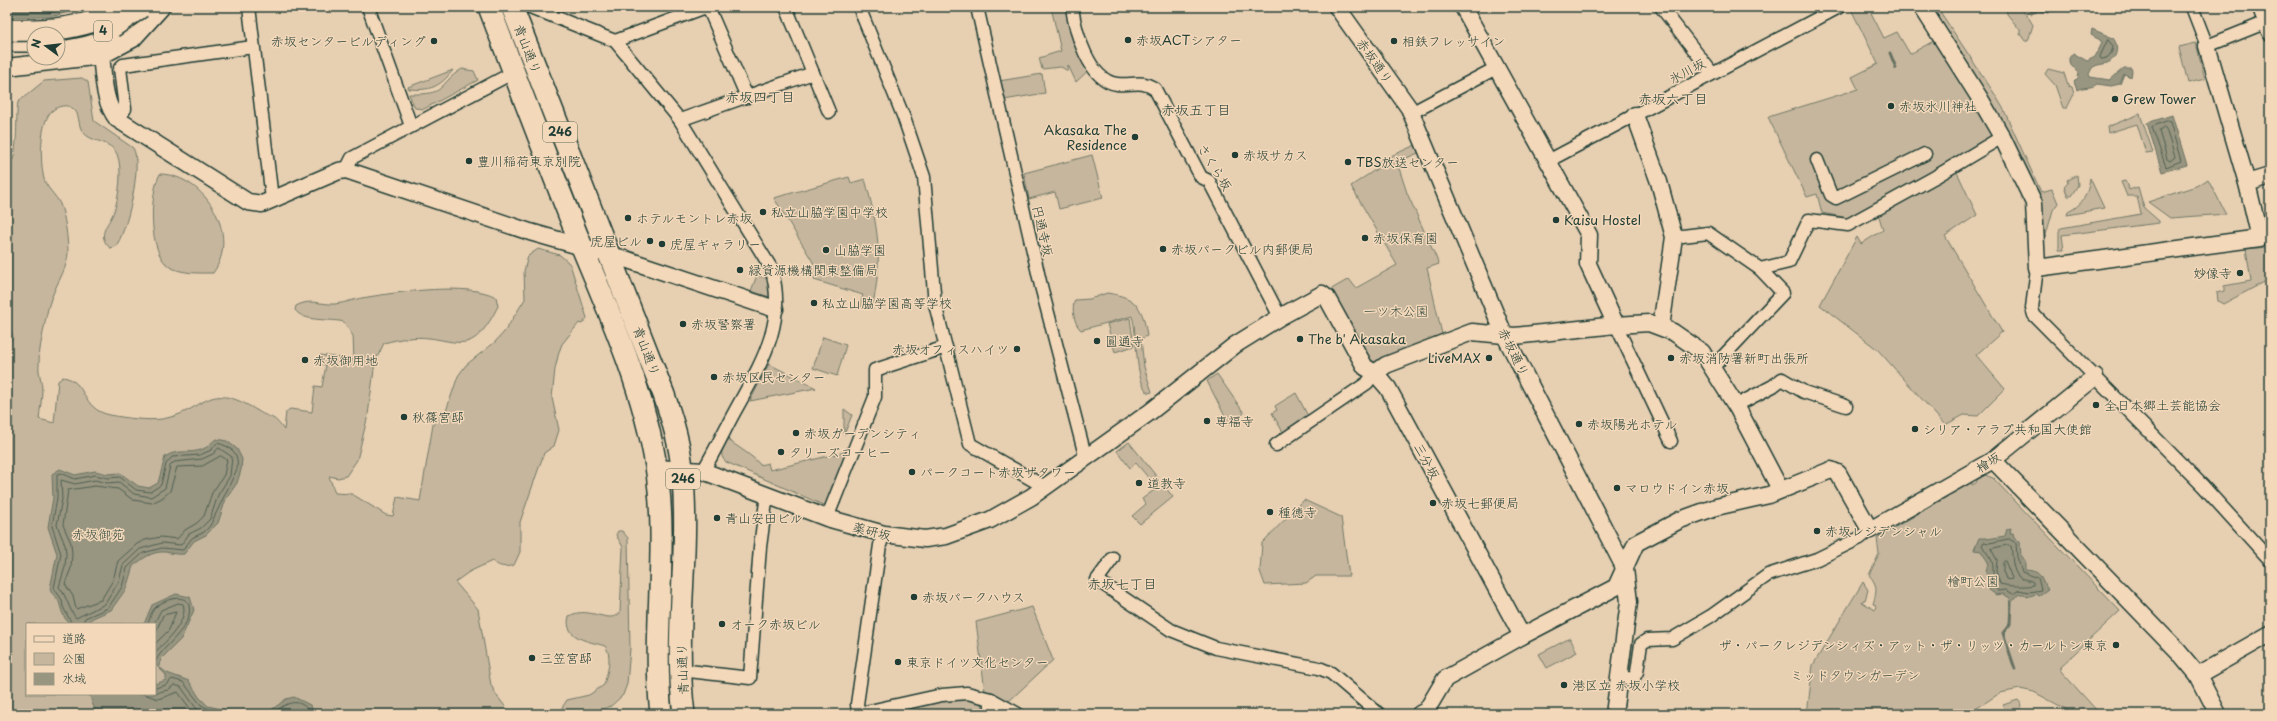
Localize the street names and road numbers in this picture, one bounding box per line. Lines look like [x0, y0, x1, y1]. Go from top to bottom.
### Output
road number: 4 [94, 21, 112, 41]
street label: 青山通り [510, 21, 547, 77]
street label: 赤坂通り [1353, 34, 1398, 87]
street label: 氷川坂 [1665, 53, 1708, 88]
road number: 246 [543, 122, 577, 142]
street label: さくら坂 [1194, 140, 1237, 194]
street label: 円通寺坂 [1028, 203, 1059, 258]
street label: 青山通り [629, 323, 666, 379]
street label: 赤坂通り [1495, 324, 1534, 379]
street label: 三分坂 [1410, 439, 1445, 482]
street label: 檜坂 [1972, 447, 2004, 477]
road number: 246 [666, 469, 700, 489]
street label: 薬研坂 [851, 517, 893, 544]
street label: 青山通り [671, 643, 692, 695]

